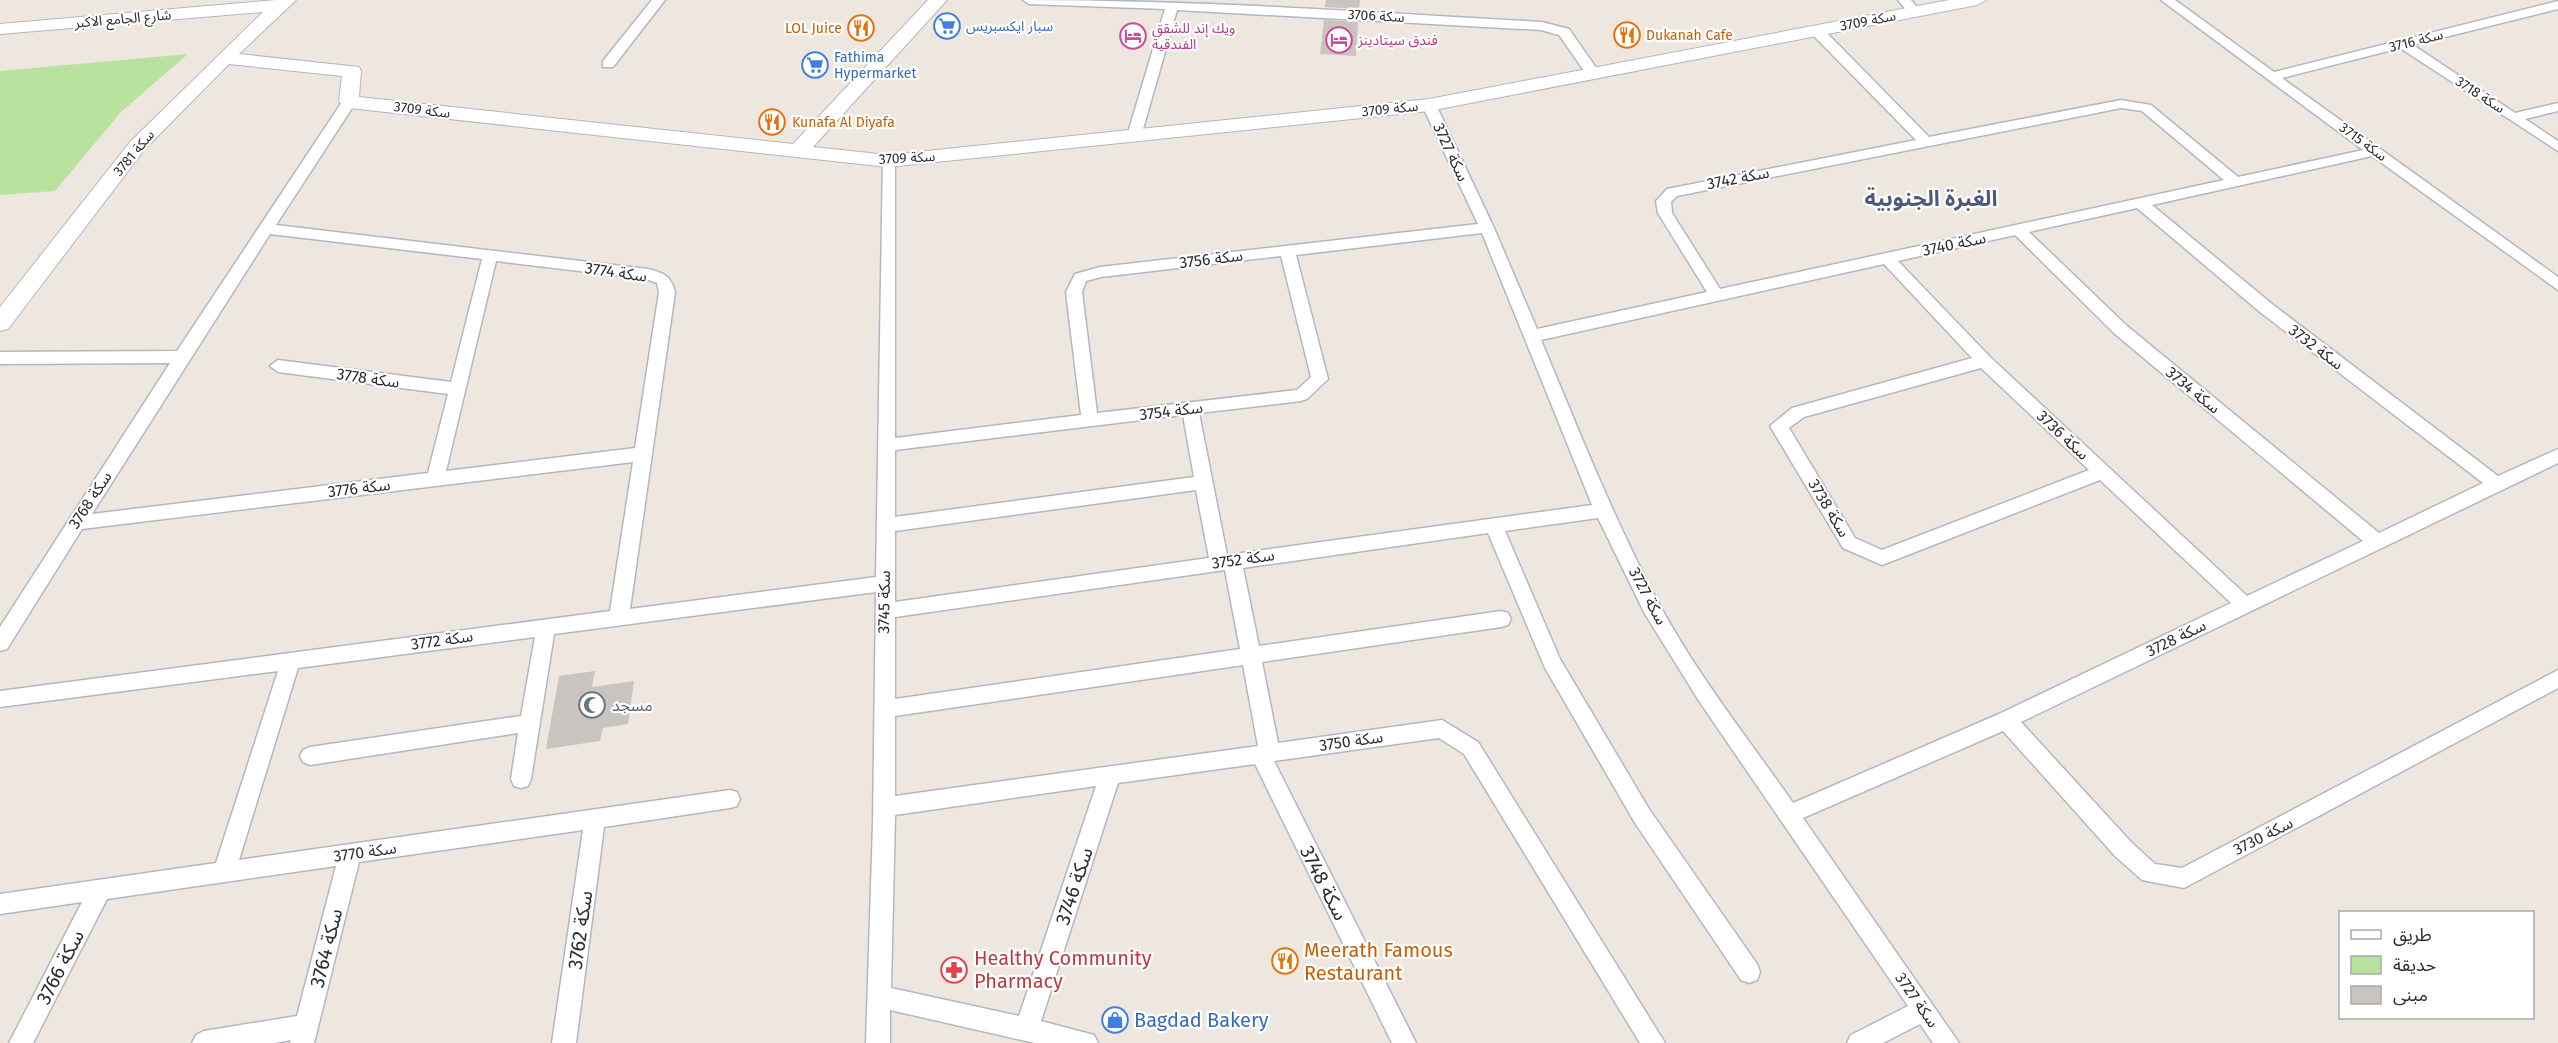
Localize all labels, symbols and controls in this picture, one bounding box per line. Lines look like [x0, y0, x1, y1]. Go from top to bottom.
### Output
street label: شارع الجامع الاكبر [73, 6, 172, 34]
street label: سكة 3706 [1347, 6, 1405, 26]
street label: سكة 3709 [1839, 7, 1897, 35]
supermarket icon: سبار ايكسبريس [932, 11, 962, 41]
restaurant icon: LOL Juice [846, 13, 876, 43]
place label: سبار ايكسبريس [966, 18, 1053, 35]
place label: LOL Juice [785, 20, 842, 37]
place label: ويك إند للشقق الفندقية [1152, 20, 1235, 53]
restaurant icon: Dukanah Cafe [1612, 20, 1642, 50]
hotel icon: ويك إند للشقق الفندقية [1118, 21, 1148, 51]
hotel icon: فندق سيتادينز [1324, 25, 1354, 55]
street label: سكة 3716 [2387, 26, 2445, 56]
place label: Dukanah Cafe [1646, 27, 1733, 44]
place label: فندق سيتادينز [1357, 32, 1438, 49]
place label: Fathima Hypermarket [834, 49, 917, 82]
supermarket icon: Fathima Hypermarket [800, 50, 830, 80]
street label: سكة 3718 [2452, 73, 2508, 117]
street label: سكة 3709 [393, 98, 451, 122]
street label: سكة 3709 [1361, 98, 1419, 120]
restaurant icon: Kunafa Al Diyafa [757, 107, 787, 137]
place label: Kunafa Al Diyafa [792, 114, 895, 131]
street label: سكة 3715 [2336, 119, 2390, 165]
street label: سكة 3727 [1429, 120, 1473, 184]
street label: سكة 3781 [110, 127, 158, 179]
street label: سكة 3709 [878, 148, 936, 168]
street label: سكة 3742 [1705, 163, 1771, 193]
district label: الغبرة الجنوبية [1865, 185, 1997, 212]
street label: سكة 3740 [1920, 228, 1988, 260]
street label: سكة 3756 [1178, 246, 1244, 272]
street label: سكة 3774 [584, 258, 648, 286]
street label: سكة 3732 [2285, 320, 2347, 374]
street label: سكة 3734 [2162, 362, 2224, 418]
street label: سكة 3778 [335, 364, 401, 392]
street label: سكة 3754 [1138, 398, 1204, 424]
street label: سكة 3736 [2033, 406, 2093, 464]
street label: سكة 3768 [64, 468, 116, 532]
street label: سكة 3776 [327, 475, 391, 501]
street label: سكة 3738 [1804, 476, 1854, 540]
street label: سكة 3752 [1210, 545, 1276, 573]
street label: سكة 3727 [1625, 564, 1671, 628]
street label: سكة 3745 [874, 570, 894, 634]
street label: سكة 3728 [2143, 615, 2209, 661]
street label: سكة 3772 [410, 626, 474, 654]
mosque icon: مسجد [577, 690, 607, 720]
place label: مسجد [612, 696, 653, 715]
street label: سكة 3750 [1318, 727, 1384, 755]
street label: سكة 3730 [2230, 813, 2296, 859]
street label: سكة 3770 [332, 838, 398, 866]
street label: سكة 3748 [1295, 842, 1353, 924]
street label: سكة 3746 [1050, 844, 1098, 928]
street label: سكة 3762 [563, 889, 597, 971]
street label: سكة 3764 [305, 906, 347, 990]
legend [2339, 911, 2534, 1019]
text: طريق [2393, 924, 2432, 946]
street label: سكة 3766 [31, 926, 89, 1008]
place label: Meerath Famous Restaurant [1304, 938, 1453, 985]
place label: Healthy Community Pharmacy [974, 946, 1152, 993]
restaurant icon: Meerath Famous Restaurant [1270, 946, 1300, 976]
text: حديقة [2393, 954, 2436, 976]
pharmacy icon: Healthy Community Pharmacy [939, 955, 969, 985]
street label: سكة 3727 [1891, 969, 1943, 1031]
text: مبنى [2393, 984, 2428, 1006]
shop icon: Bagdad Bakery [1100, 1005, 1130, 1035]
place label: Bagdad Bakery [1134, 1008, 1269, 1032]

